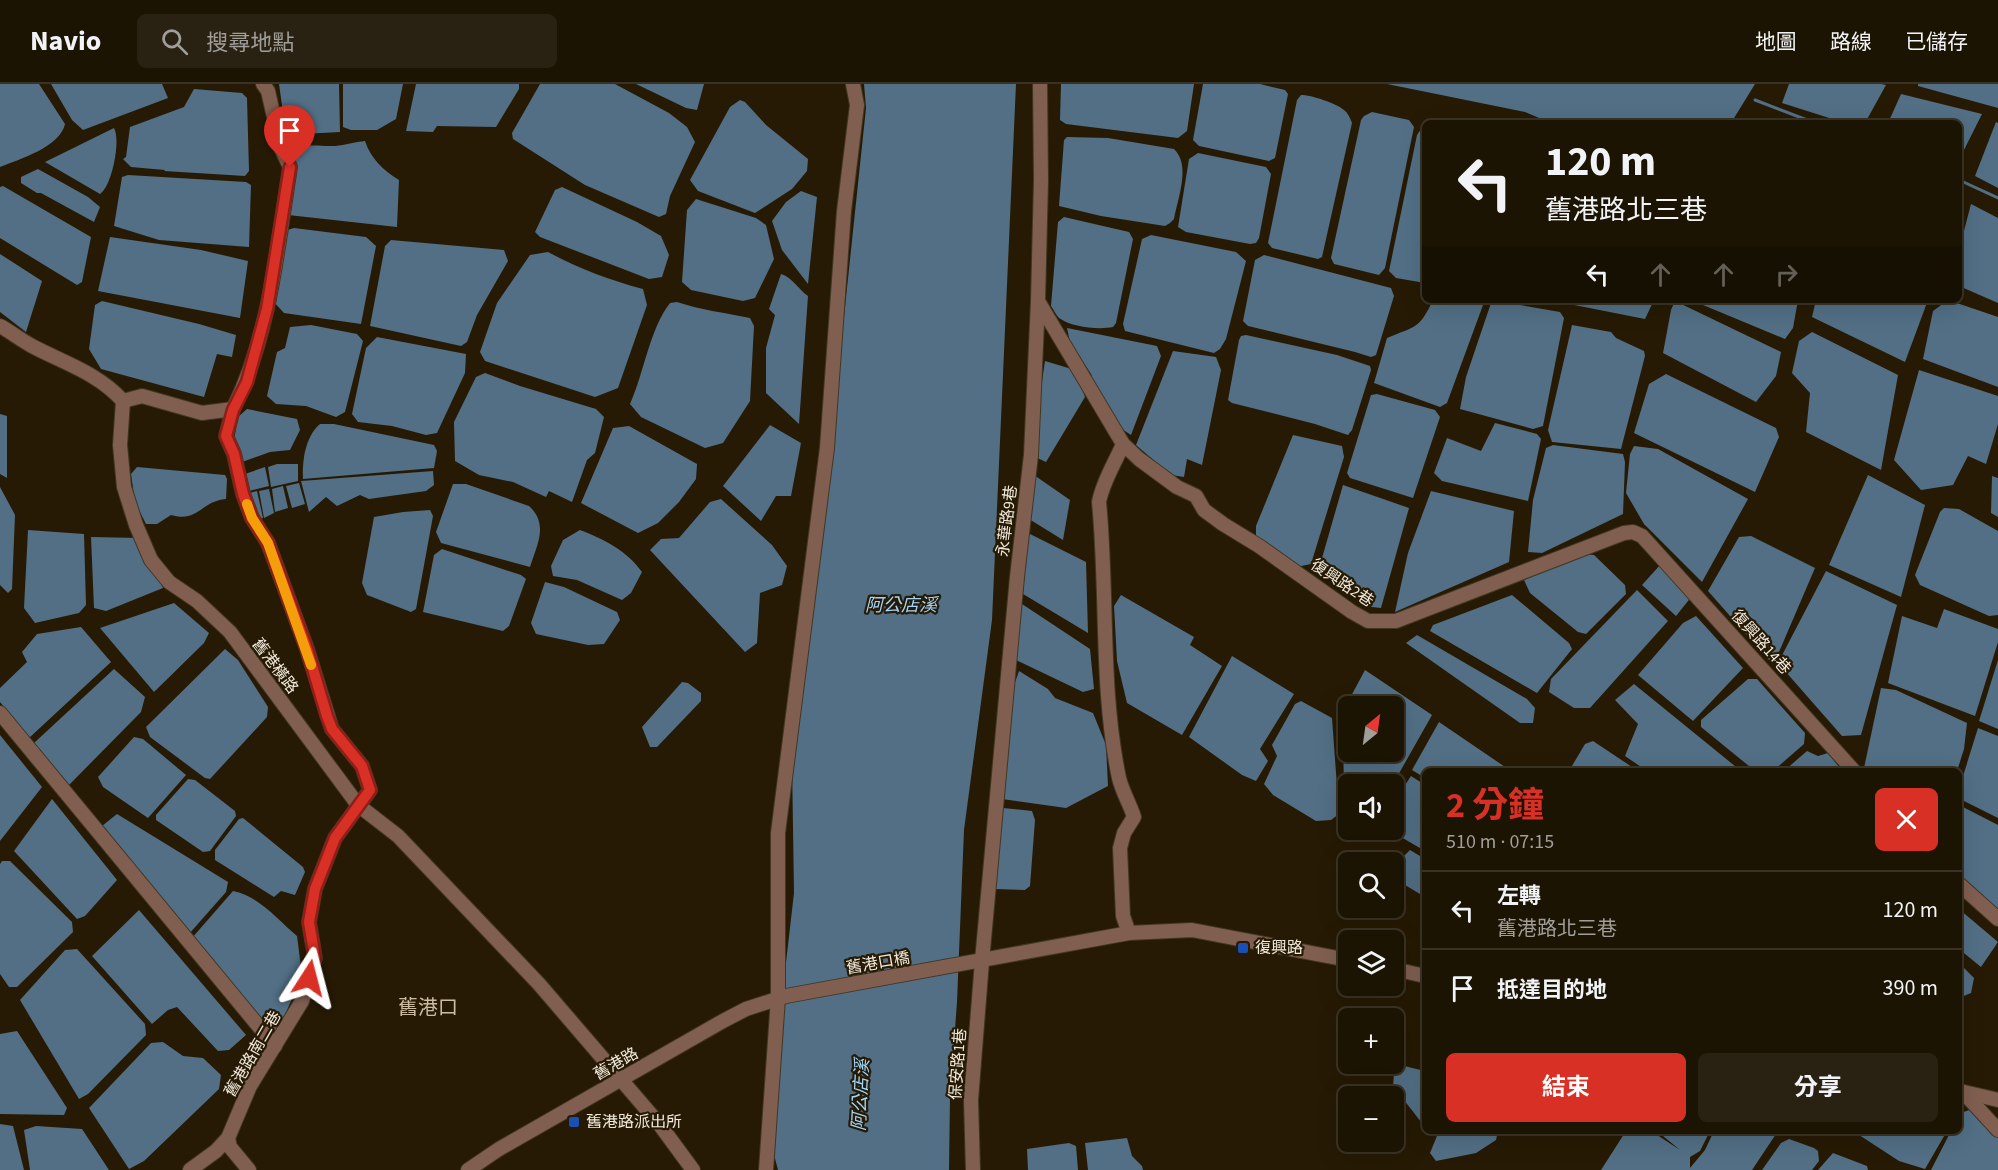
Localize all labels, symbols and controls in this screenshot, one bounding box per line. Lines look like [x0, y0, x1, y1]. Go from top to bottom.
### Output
search box [137, 14, 557, 68]
text: Navio [30, 21, 101, 61]
icon: search [158, 25, 191, 58]
text: 搜尋地點 [206, 27, 294, 59]
text: 地圖 [1755, 27, 1797, 57]
text: 路線 [1830, 27, 1872, 57]
text: 已儲存 [1905, 27, 1968, 57]
pin [264, 105, 315, 167]
icon: arrive [273, 114, 306, 147]
text: 120 m [1545, 132, 1656, 192]
icon: left [1446, 144, 1524, 222]
text: 舊港路北三巷 [1545, 191, 1707, 230]
icon: left [1581, 258, 1614, 291]
icon: ahead [1644, 258, 1677, 291]
icon: ahead [1707, 258, 1740, 291]
icon: right [1770, 258, 1803, 291]
street label: 永華路9巷 [992, 484, 1022, 558]
street label: 復興路2巷 [1306, 554, 1378, 612]
water label: 阿公店溪 [865, 593, 940, 618]
street label: 復興路14巷 [1726, 605, 1796, 679]
street label: 舊港橫路 [247, 634, 303, 698]
north arrow [1338, 696, 1404, 762]
map controls [1338, 696, 1404, 1152]
button: sound [1338, 774, 1404, 840]
text: 2 分鐘 [1446, 780, 1544, 831]
button: close [1875, 788, 1938, 851]
text: 510 m · 07:15 [1446, 828, 1554, 856]
button: search [1338, 852, 1404, 918]
text: 左轉 [1497, 880, 1541, 912]
icon: left [1446, 894, 1479, 927]
text: 120 m [1883, 894, 1938, 926]
text: 舊港路北三巷 [1497, 915, 1617, 943]
button: layers [1338, 930, 1404, 996]
place label: 復興路 [1255, 937, 1303, 959]
marker: 復興路 [1236, 941, 1250, 955]
position arrow [277, 946, 341, 1010]
street label: 舊港口橋 [845, 947, 911, 979]
icon: arrive [1446, 972, 1479, 1005]
text: 390 m [1883, 972, 1938, 1004]
text: 抵達目的地 [1497, 974, 1607, 1006]
district label: 舊港口 [398, 994, 458, 1022]
street label: 舊港路南二巷 [219, 1007, 287, 1101]
button: + [1338, 1008, 1404, 1074]
street label: 保安路1巷 [945, 1027, 971, 1101]
street label: 舊港路 [590, 1042, 642, 1086]
button: 結束 [1446, 1053, 1686, 1122]
button: 分享 [1698, 1053, 1938, 1122]
water label: 阿公店溪 [847, 1055, 876, 1132]
button: − [1338, 1086, 1404, 1152]
place label: 舊港路派出所 [586, 1111, 682, 1133]
marker: 舊港路派出所 [567, 1115, 581, 1129]

